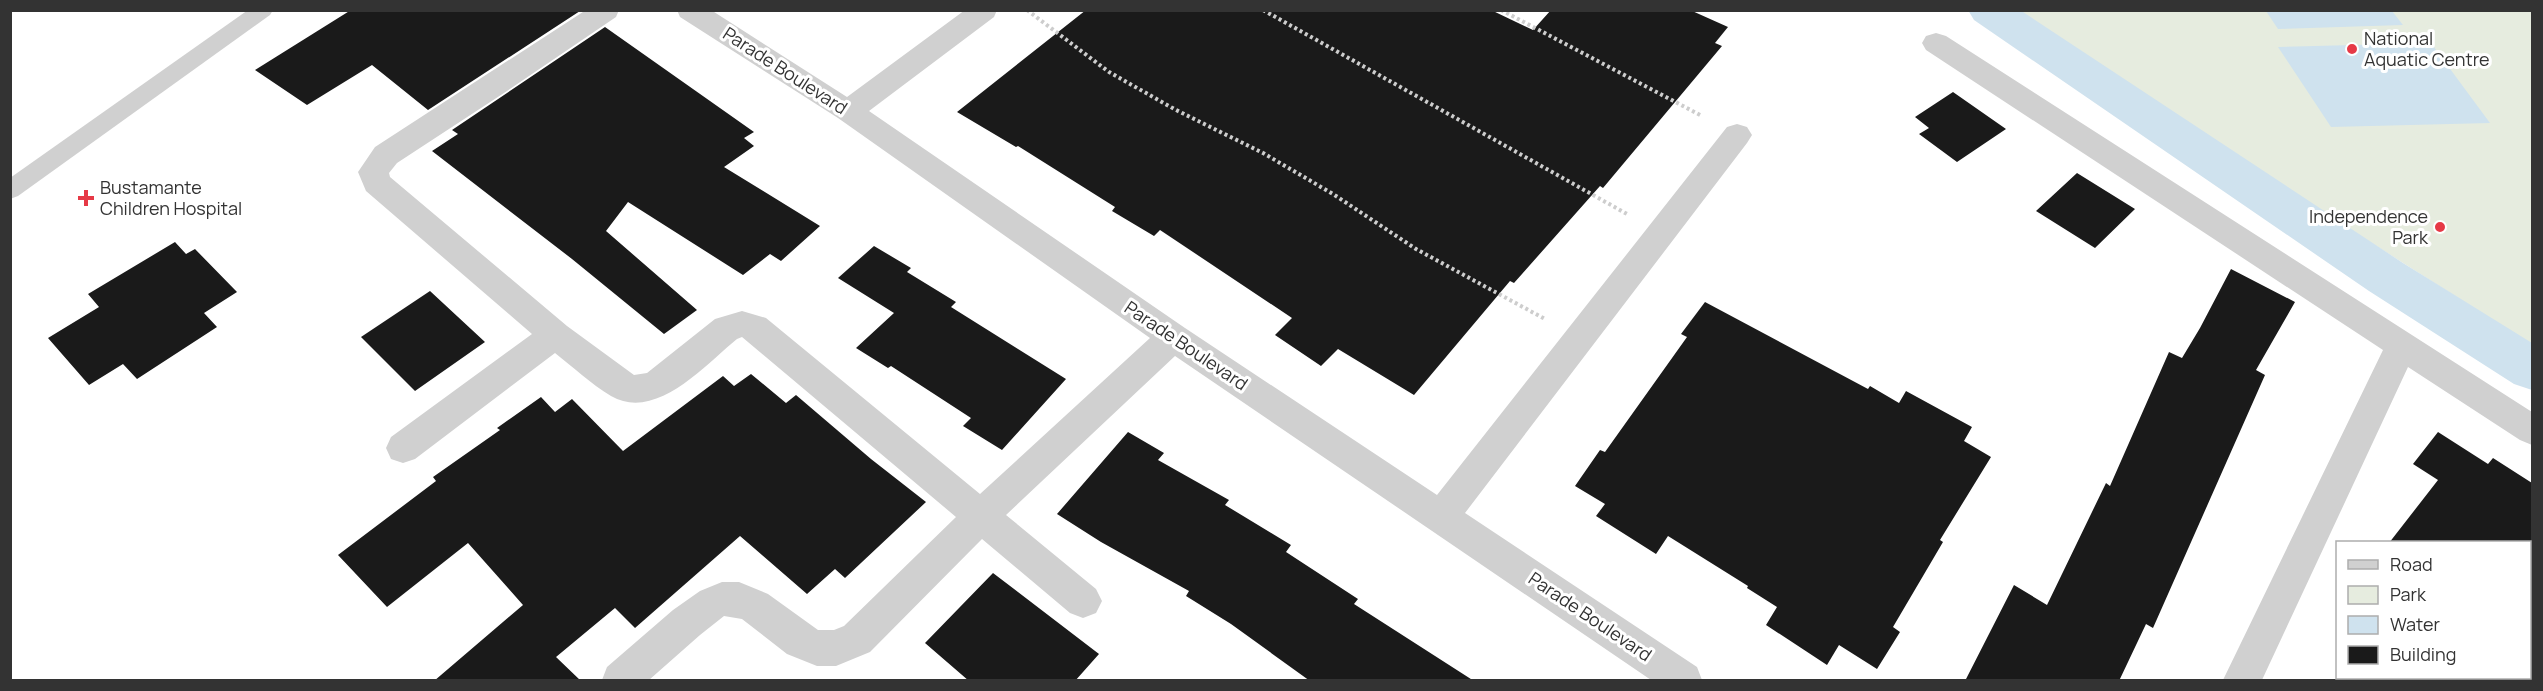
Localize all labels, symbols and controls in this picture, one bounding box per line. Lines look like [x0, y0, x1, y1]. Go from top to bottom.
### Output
street label: Parade Boulevard [719, 21, 852, 119]
place label: National Aquatic Centre [2364, 26, 2490, 71]
marker: National Aquatic Centre [2345, 42, 2359, 56]
place label: Bustamante Children Hospital [100, 175, 242, 220]
marker: Bustamante Children Hospital [77, 189, 95, 207]
place label: Independence Park [2309, 204, 2429, 249]
marker: Independence Park [2433, 220, 2447, 234]
street label: Parade Boulevard [1120, 295, 1253, 395]
legend [2336, 541, 2531, 679]
text: Road [2390, 552, 2433, 576]
street label: Parade Boulevard [1524, 566, 1657, 666]
text: Park [2390, 582, 2427, 606]
text: Water [2390, 612, 2440, 636]
text: Building [2390, 642, 2456, 666]

